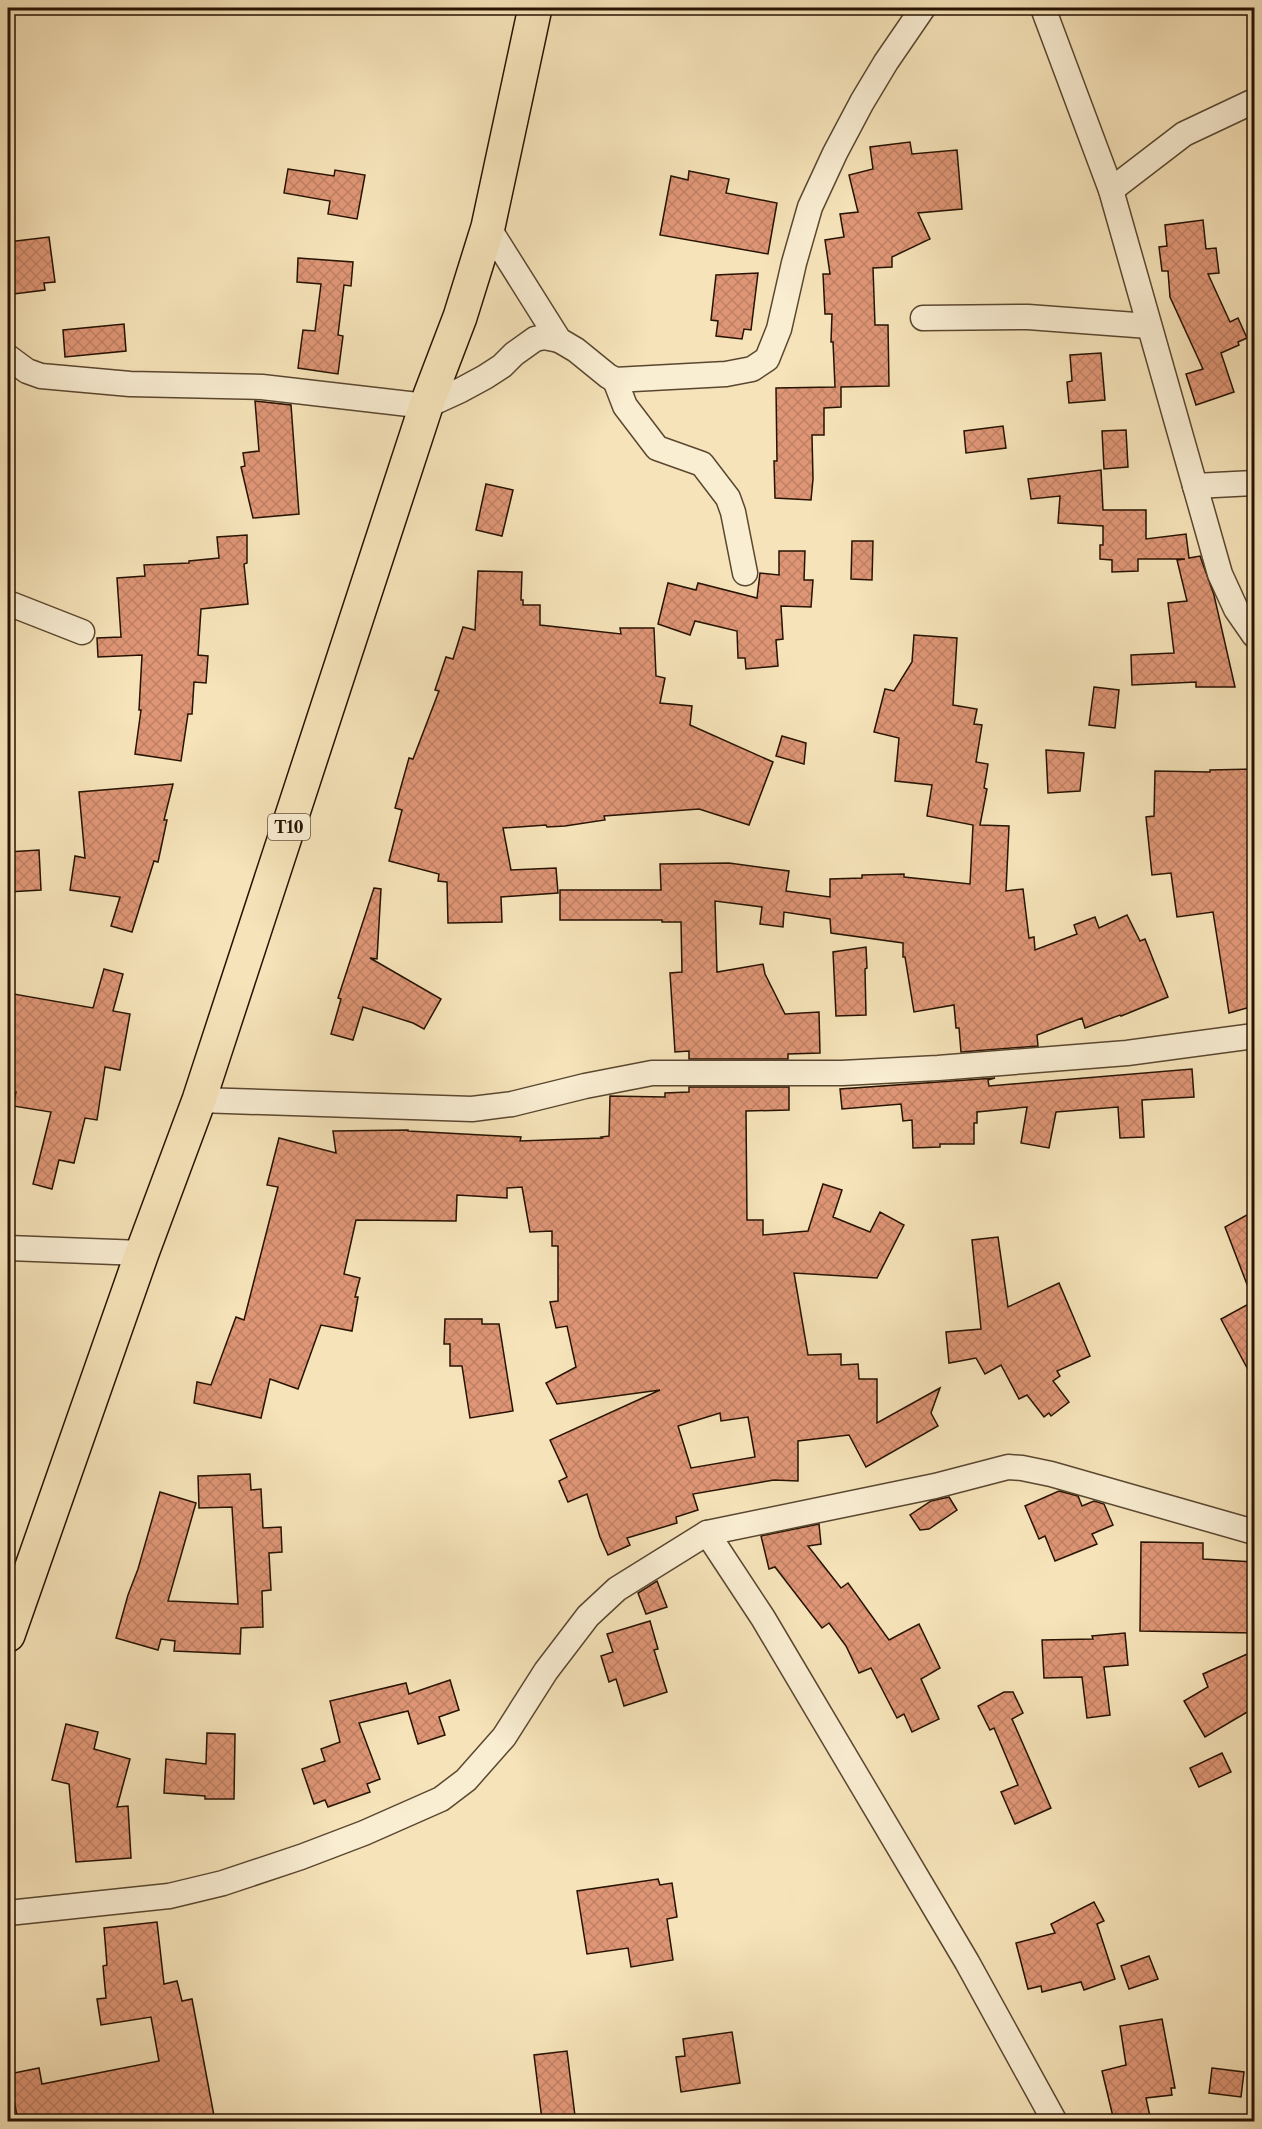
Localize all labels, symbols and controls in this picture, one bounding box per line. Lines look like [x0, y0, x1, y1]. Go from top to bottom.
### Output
road number: T10 [268, 814, 310, 840]

